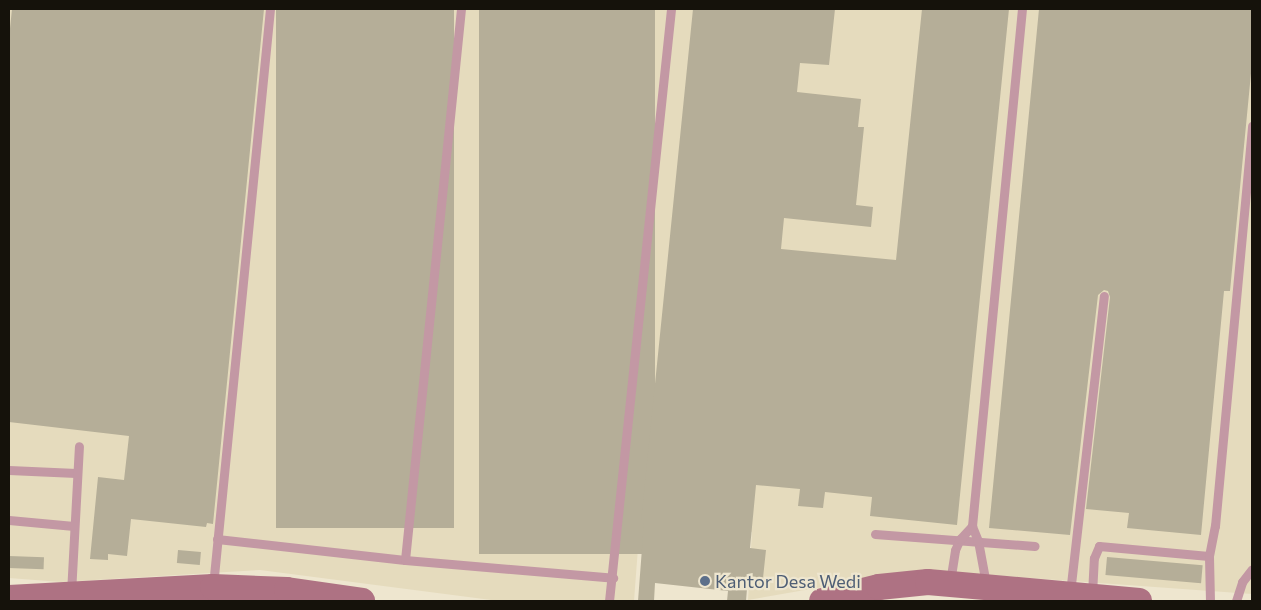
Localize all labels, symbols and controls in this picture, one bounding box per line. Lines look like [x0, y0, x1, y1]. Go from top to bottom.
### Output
place label: Kantor Desa Wedi [715, 570, 861, 592]
marker: Kantor Desa Wedi [699, 575, 711, 587]

